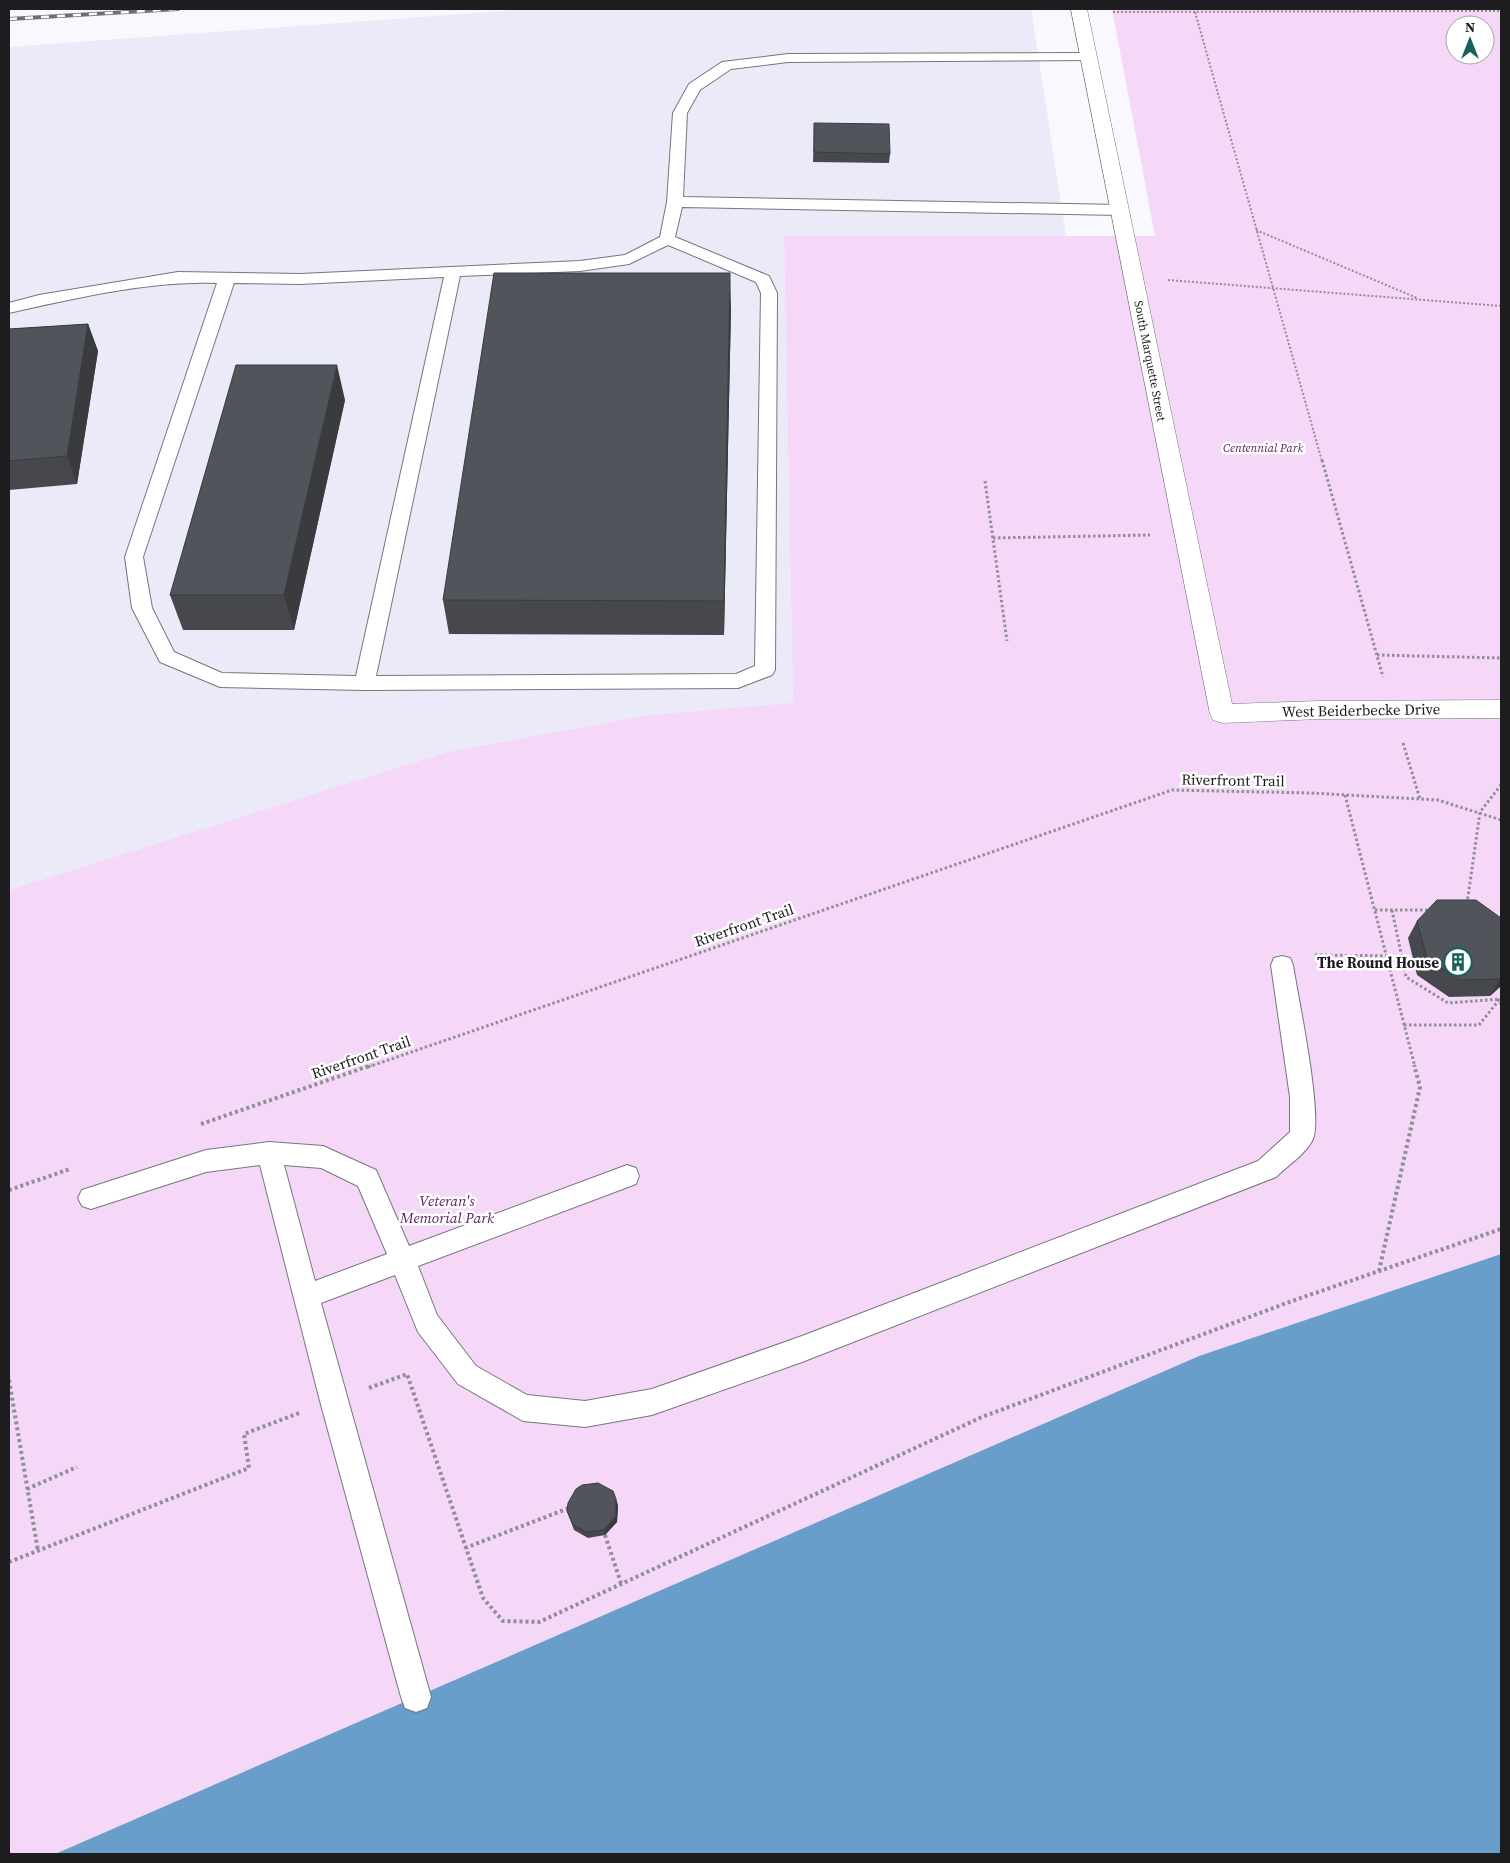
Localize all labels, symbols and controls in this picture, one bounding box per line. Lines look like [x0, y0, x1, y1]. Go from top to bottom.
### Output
north arrow [1445, 15, 1495, 65]
text: N [1465, 17, 1475, 37]
street label: South Marquette Street [1130, 299, 1170, 423]
park label: Centennial Park [1223, 440, 1303, 456]
street label: West Beiderbecke Drive [1282, 698, 1441, 722]
street label: Riverfront Trail [1181, 769, 1285, 791]
street label: Riverfront Trail [692, 898, 797, 952]
building icon: The Round House [1443, 947, 1473, 977]
place label: The Round House [1317, 952, 1439, 973]
street label: Riverfront Trail [309, 1030, 414, 1084]
park label: Veteran's Memorial Park [399, 1190, 495, 1228]

